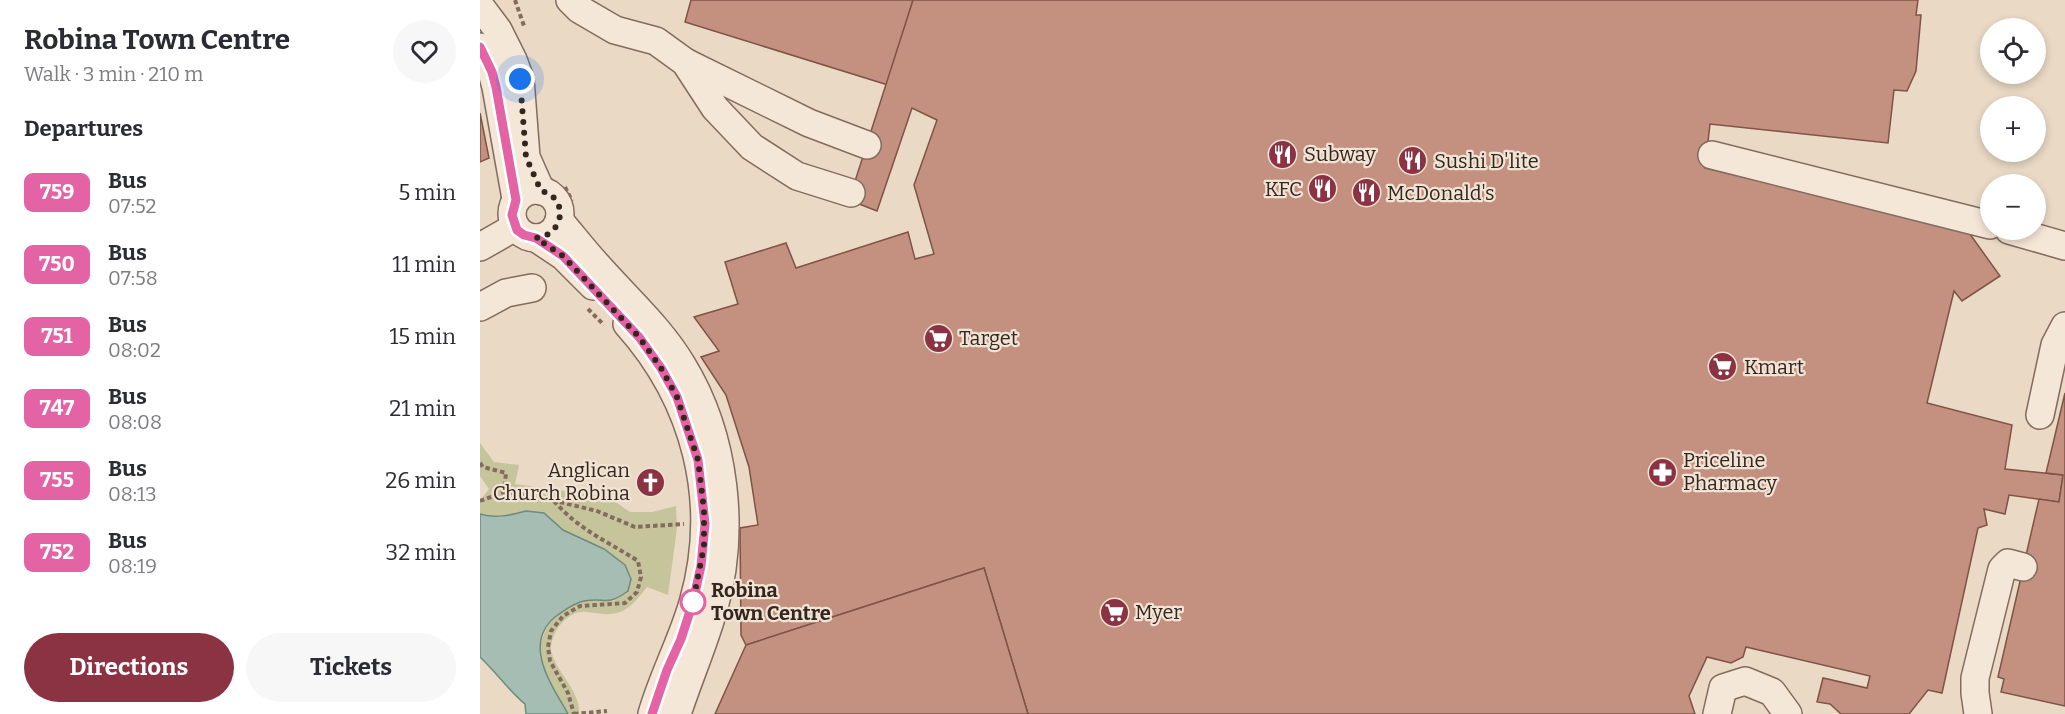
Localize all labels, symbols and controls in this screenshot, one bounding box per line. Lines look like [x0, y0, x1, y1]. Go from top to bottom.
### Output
map controls [1980, 18, 2046, 240]
button: locate [1980, 18, 2046, 84]
button: heart [393, 20, 456, 83]
text: Robina Town Centre [24, 23, 290, 56]
text: Walk · 3 min · 210 m [24, 62, 203, 86]
your location [505, 64, 535, 94]
button: + [1980, 96, 2046, 162]
text: Departures [24, 115, 143, 142]
restaurant icon: Subway [1267, 138, 1299, 170]
place label: Subway [1304, 142, 1376, 166]
restaurant icon: Sushi D'lite [1397, 145, 1429, 177]
place label: Sushi D'lite [1434, 149, 1539, 173]
text: Bus [108, 167, 147, 194]
restaurant icon: KFC [1307, 173, 1339, 205]
button: − [1980, 174, 2046, 240]
place label: KFC [1265, 177, 1302, 201]
restaurant icon: McDonald's [1350, 177, 1382, 209]
text: 759 [40, 179, 74, 205]
text: 5 min [398, 179, 456, 206]
place label: McDonald's [1387, 181, 1494, 205]
text: 07:52 [108, 194, 156, 218]
text: Bus [108, 239, 147, 266]
text: 750 [39, 251, 75, 277]
text: 11 min [392, 251, 456, 278]
text: 07:58 [108, 266, 158, 290]
text: Bus [108, 311, 147, 338]
supermarket icon: Target [922, 322, 954, 354]
text: 751 [41, 323, 73, 349]
text: 15 min [389, 323, 456, 350]
place label: Target [959, 326, 1018, 350]
text: 08:02 [108, 338, 161, 362]
supermarket icon: Kmart [1707, 351, 1739, 383]
place label: Kmart [1744, 355, 1804, 379]
text: Bus [108, 383, 147, 410]
text: 747 [40, 395, 74, 421]
text: 21 min [389, 395, 456, 422]
text: 08:08 [108, 410, 162, 434]
place label: Priceline Pharmacy [1683, 448, 1778, 495]
text: Bus [108, 455, 147, 482]
pharmacy icon: Priceline Pharmacy [1646, 456, 1678, 488]
place label: Anglican Church Robina [493, 458, 630, 505]
church icon: Anglican Church Robina [635, 466, 667, 498]
text: 755 [40, 467, 74, 493]
text: 26 min [385, 467, 456, 494]
text: 08:13 [108, 482, 157, 506]
text: Bus [108, 527, 147, 554]
text: 752 [40, 539, 74, 565]
text: 32 min [386, 539, 456, 566]
text: 08:19 [108, 554, 157, 578]
place label: Robina Town Centre [711, 578, 831, 625]
marker: Robina Town Centre [680, 589, 706, 615]
supermarket icon: Myer [1098, 596, 1130, 628]
place label: Myer [1135, 600, 1182, 624]
button: Directions [24, 633, 234, 702]
button: Tickets [246, 633, 456, 702]

